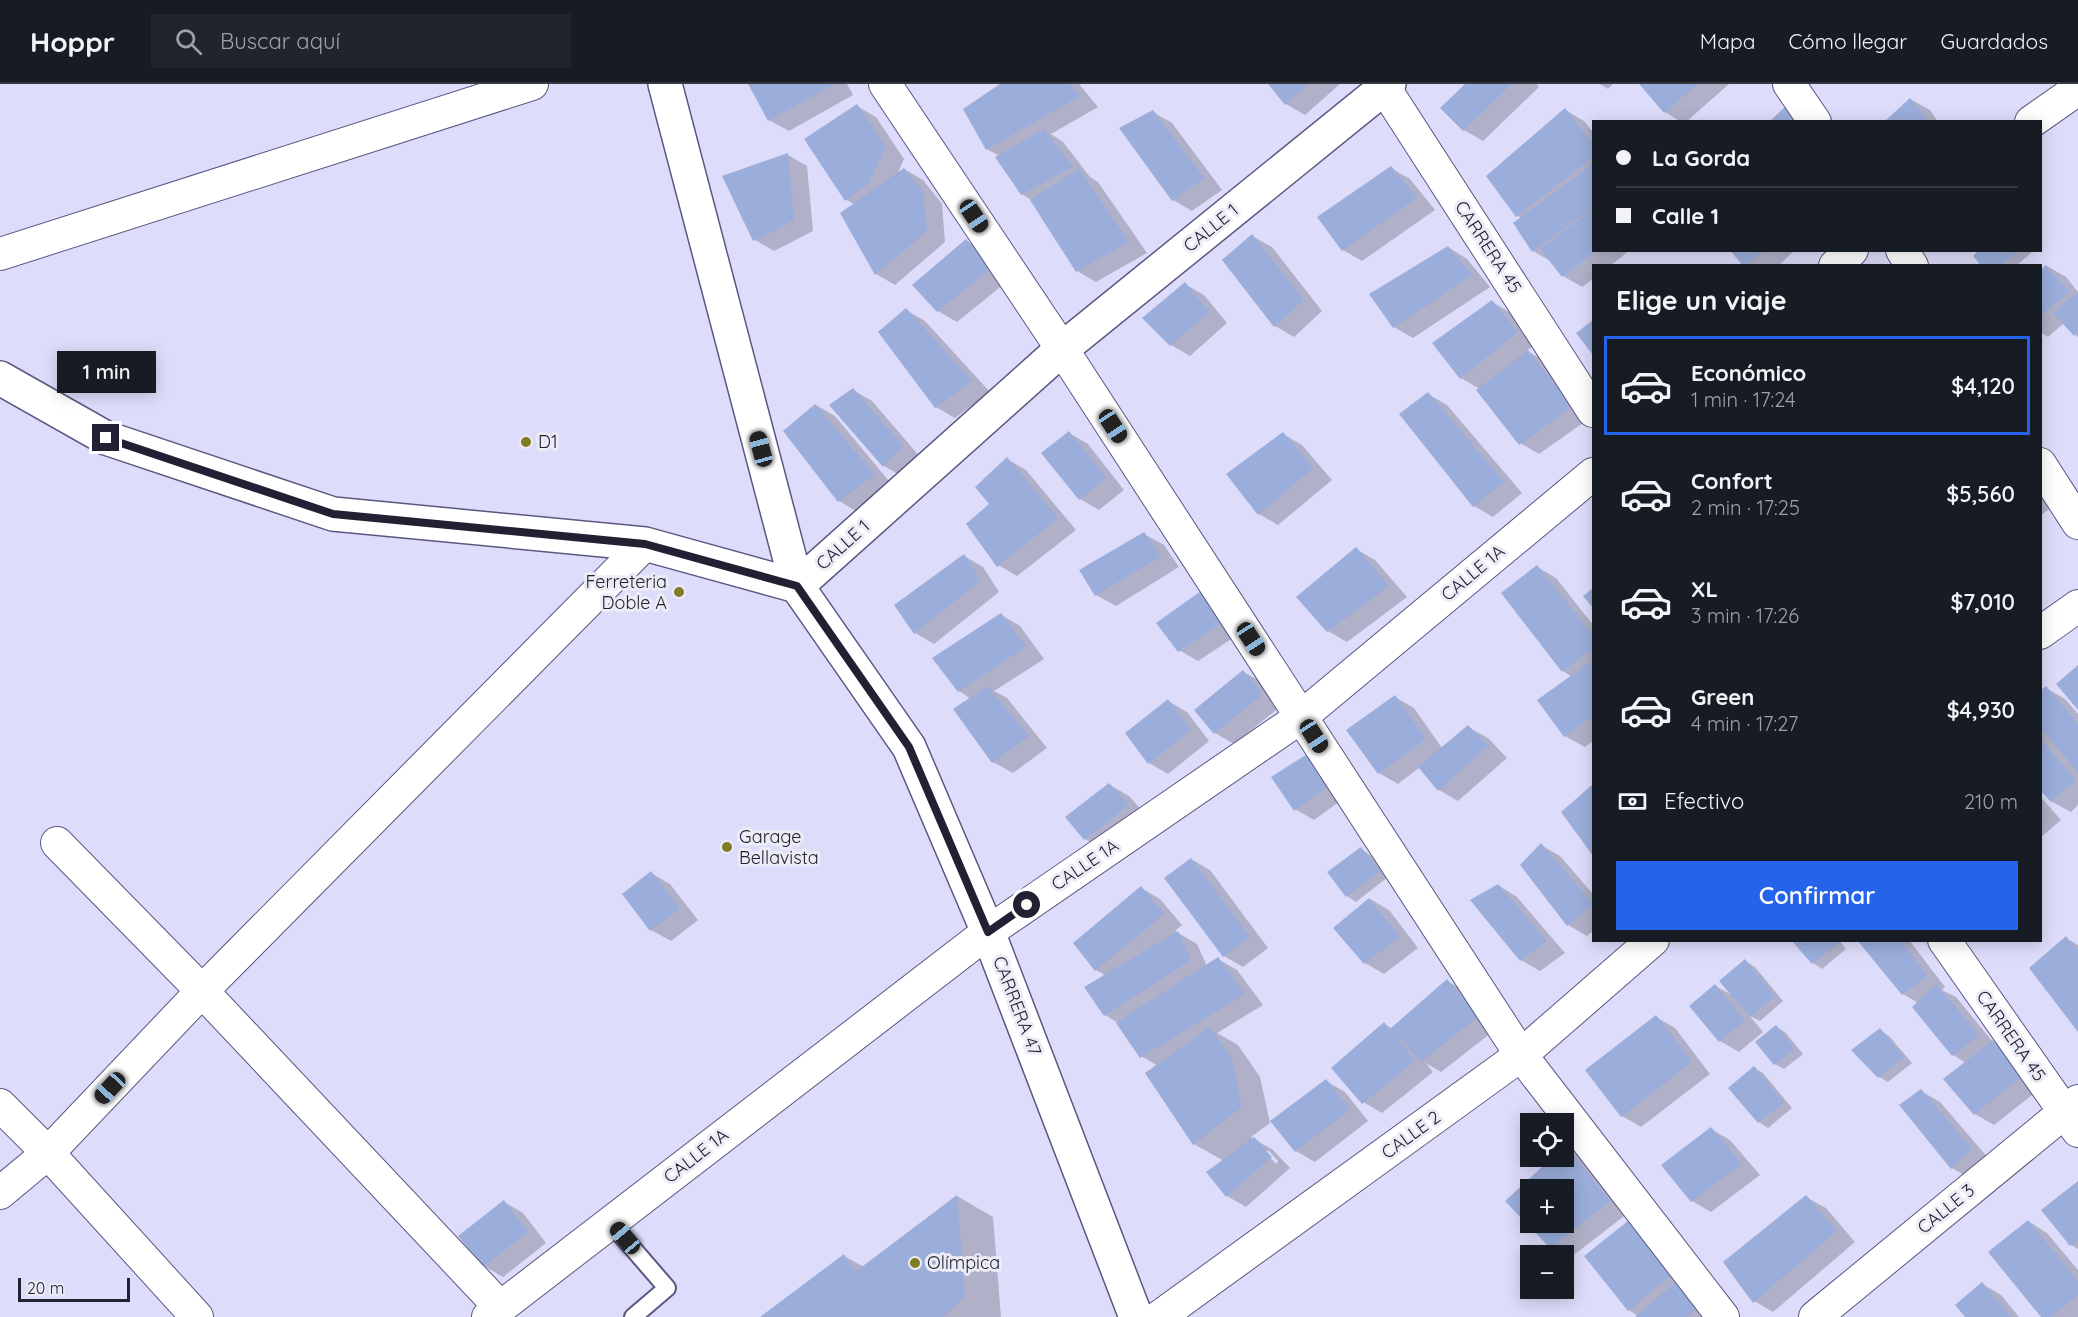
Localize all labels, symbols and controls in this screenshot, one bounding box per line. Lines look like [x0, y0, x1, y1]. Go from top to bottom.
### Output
search box [151, 14, 571, 68]
text: Hoppr [30, 24, 115, 59]
icon: search [172, 25, 205, 58]
text: Buscar aquí [220, 27, 340, 55]
text: Mapa [1700, 28, 1755, 54]
text: Cómo llegar [1788, 28, 1907, 54]
text: Guardados [1940, 28, 2048, 54]
text: La Gorda [1652, 144, 1750, 172]
car [956, 196, 992, 236]
street label: CARRERA 45 [1450, 196, 1527, 297]
street label: CALLE 1 [1178, 198, 1243, 257]
text: Calle 1 [1652, 202, 1719, 230]
text: Elige un viaje [1616, 283, 1787, 317]
callout: 1 min [57, 351, 156, 393]
text: 1 min [83, 359, 130, 384]
icon: car [1619, 359, 1673, 413]
text: Económico [1691, 359, 1806, 387]
text: $4,120 [1951, 372, 2015, 400]
text: 1 min · 17:24 [1691, 387, 1795, 412]
car [1096, 406, 1130, 446]
route end [92, 424, 119, 451]
car [748, 429, 774, 469]
place label: D1 [538, 430, 558, 453]
marker: D1 [519, 435, 533, 449]
icon: car [1619, 467, 1673, 521]
text: Confort [1691, 467, 1773, 495]
text: $5,560 [1946, 480, 2015, 508]
text: 2 min · 17:25 [1691, 495, 1800, 520]
street label: CALLE 1 [811, 515, 874, 575]
street label: CALLE 1A [1436, 539, 1509, 606]
place label: Ferreteria Doble A [585, 570, 667, 614]
icon: car [1619, 575, 1673, 629]
text: XL [1691, 575, 1718, 603]
marker: Ferreteria Doble A [672, 585, 686, 599]
text: $7,010 [1950, 588, 2015, 616]
text: 3 min · 17:26 [1691, 603, 1799, 628]
car [1234, 619, 1268, 659]
icon: car [1619, 683, 1673, 737]
text: Green [1691, 683, 1754, 711]
text: $4,930 [1947, 696, 2015, 724]
text: 4 min · 17:27 [1691, 711, 1798, 736]
car [1297, 716, 1331, 756]
icon: cash [1616, 785, 1649, 818]
text: Efectivo [1664, 787, 1744, 815]
text: 210 m [1964, 789, 2018, 814]
place label: Garage Bellavista [739, 825, 819, 869]
street label: CALLE 1A [1047, 834, 1123, 895]
marker: Garage Bellavista [720, 840, 734, 854]
button: Confirmar [1616, 861, 2018, 930]
route start [1013, 891, 1040, 918]
street label: CARRERA 47 [988, 953, 1047, 1059]
street label: CARRERA 45 [1972, 986, 2051, 1086]
car [91, 1069, 129, 1107]
street label: CALLE 2 [1377, 1105, 1445, 1164]
map controls [1520, 1113, 1574, 1299]
button: locate [1520, 1113, 1574, 1167]
street label: CALLE 1A [659, 1123, 733, 1188]
button: + [1520, 1179, 1574, 1233]
street label: CALLE 3 [1912, 1179, 1979, 1239]
car [607, 1218, 643, 1258]
button: − [1520, 1245, 1574, 1299]
place label: Olímpica [927, 1251, 1000, 1274]
marker: Olímpica [908, 1256, 922, 1270]
scale bar [18, 1275, 130, 1302]
text: 20 m [27, 1278, 64, 1298]

